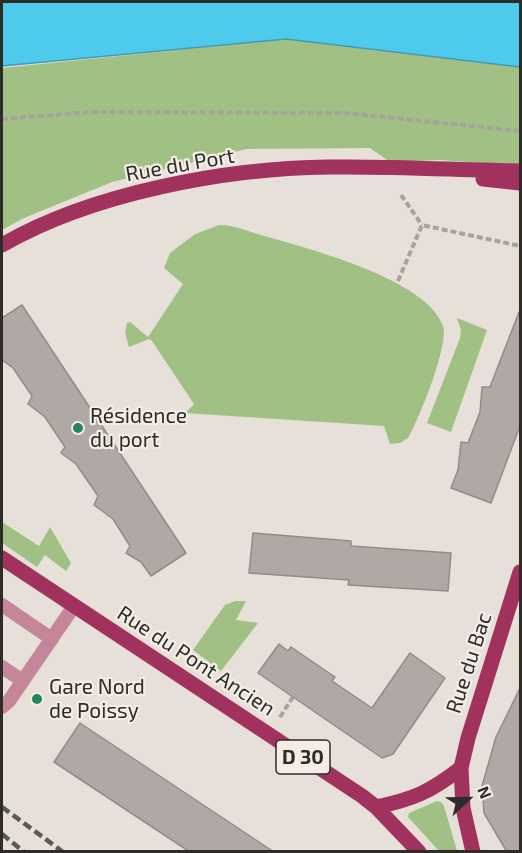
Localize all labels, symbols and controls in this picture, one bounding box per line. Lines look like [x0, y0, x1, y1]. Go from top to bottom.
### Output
street label: Rue du Port [124, 143, 236, 187]
place label: Résidence du port [90, 403, 187, 453]
marker: Résidence du port [71, 421, 85, 435]
street label: Rue du Pont Ancien [112, 601, 280, 721]
street label: Rue du Bac [441, 609, 497, 717]
place label: Gare Nord de Poissy [49, 674, 145, 724]
marker: Gare Nord de Poissy [30, 692, 44, 706]
road number: D 30 [276, 740, 330, 774]
north arrow [438, 769, 498, 829]
text: N [474, 783, 496, 801]

